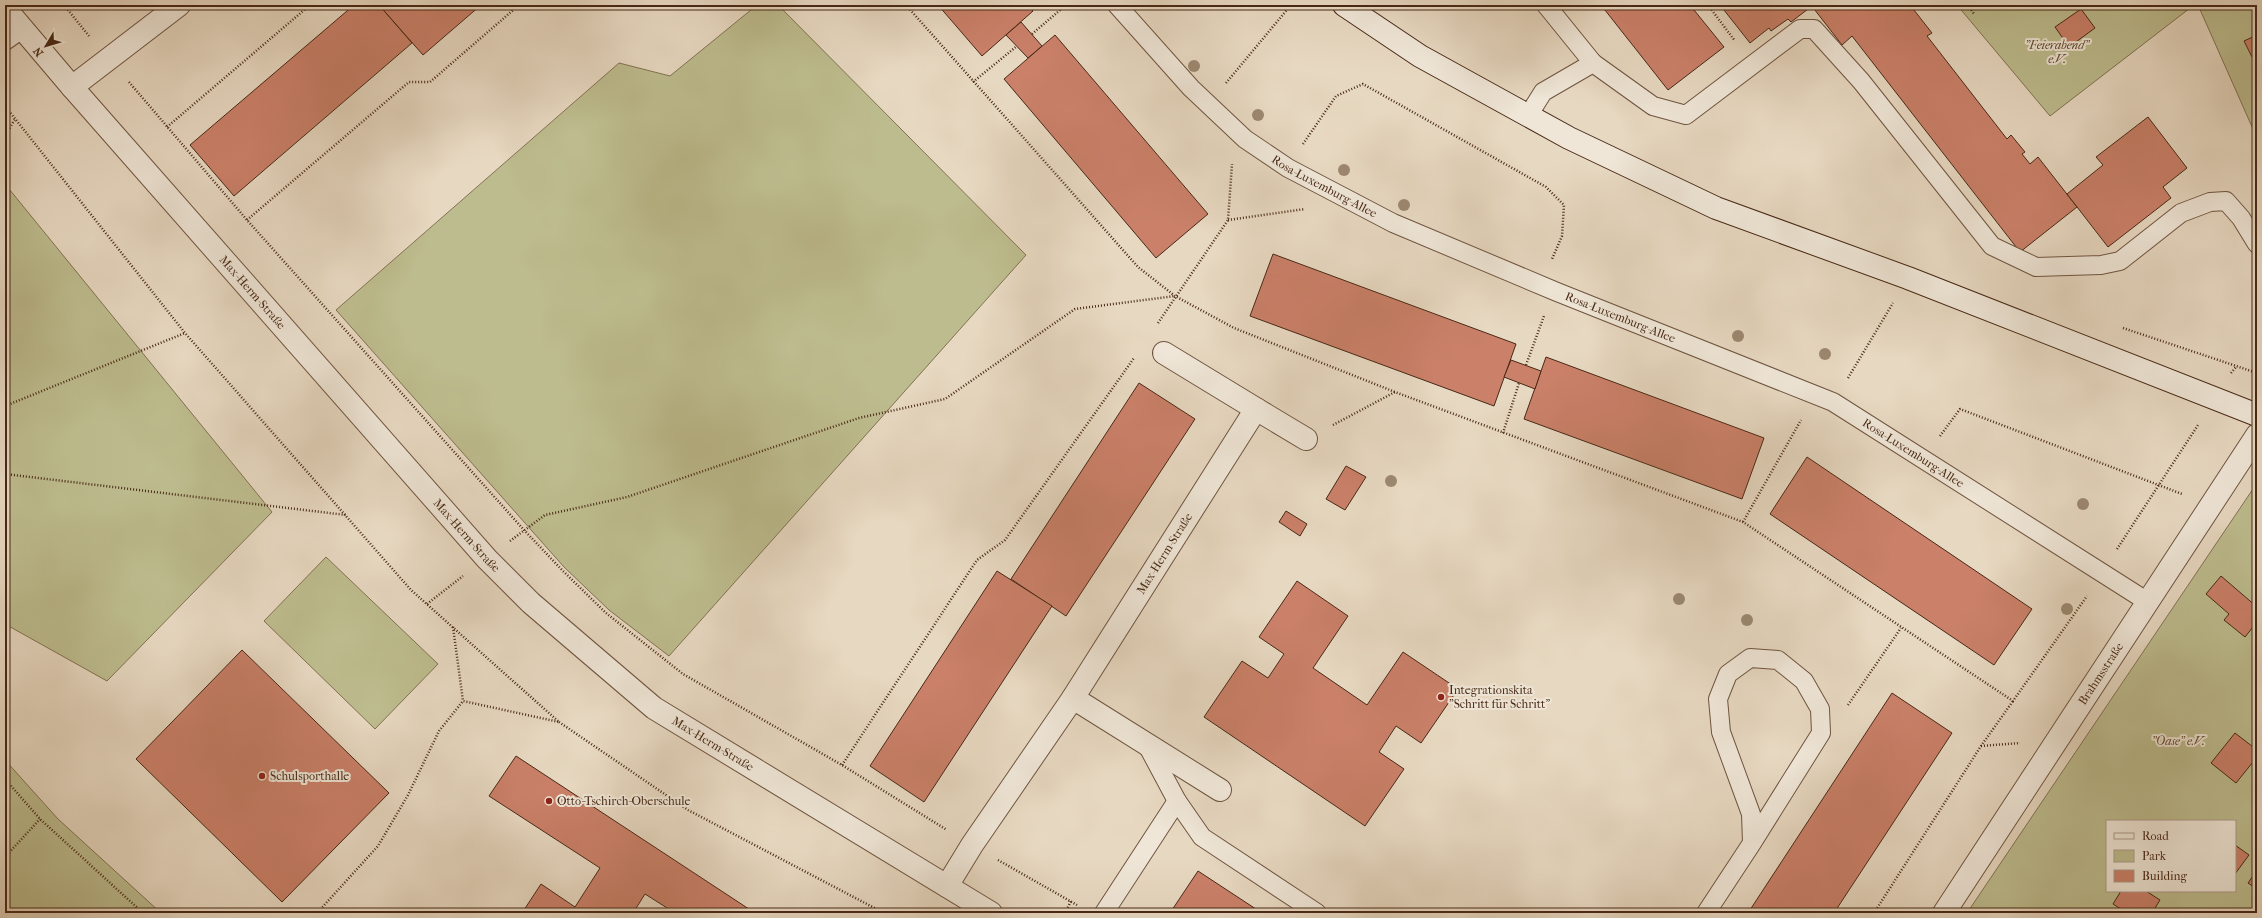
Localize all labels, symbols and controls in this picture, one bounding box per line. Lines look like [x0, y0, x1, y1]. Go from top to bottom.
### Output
north arrow [26, 26, 66, 66]
park label: "Feierabend" e.V. [2025, 38, 2090, 66]
text: N [30, 44, 46, 59]
street label: Rosa-Luxemburg-Allee [1269, 152, 1379, 220]
street label: Max-Herm-Straße [217, 253, 289, 332]
street label: Rosa-Luxemburg-Allee [1563, 289, 1678, 346]
street label: Rosa-Luxemburg-Allee [1860, 416, 1967, 490]
street label: Max-Herm-Straße [430, 496, 503, 575]
street label: Max-Herm-Straße [1134, 510, 1195, 597]
street label: Brahmsstraße [2075, 640, 2126, 708]
place label: Integrationskita "Schritt für Schritt" [1449, 683, 1550, 711]
marker: Integrationskita "Schritt für Schritt" [1436, 692, 1446, 702]
street label: Max-Herm-Straße [669, 714, 756, 774]
park label: "Oase" e.V. [2152, 734, 2206, 748]
place label: Schulsporthalle [270, 769, 349, 783]
marker: Schulsporthalle [257, 771, 267, 781]
place label: Otto-Tschirch-Oberschule [557, 794, 691, 808]
marker: Otto-Tschirch-Oberschule [544, 796, 554, 806]
legend [2106, 820, 2236, 892]
text: Road [2142, 829, 2169, 843]
text: Park [2142, 849, 2167, 863]
text: Building [2142, 869, 2187, 883]

